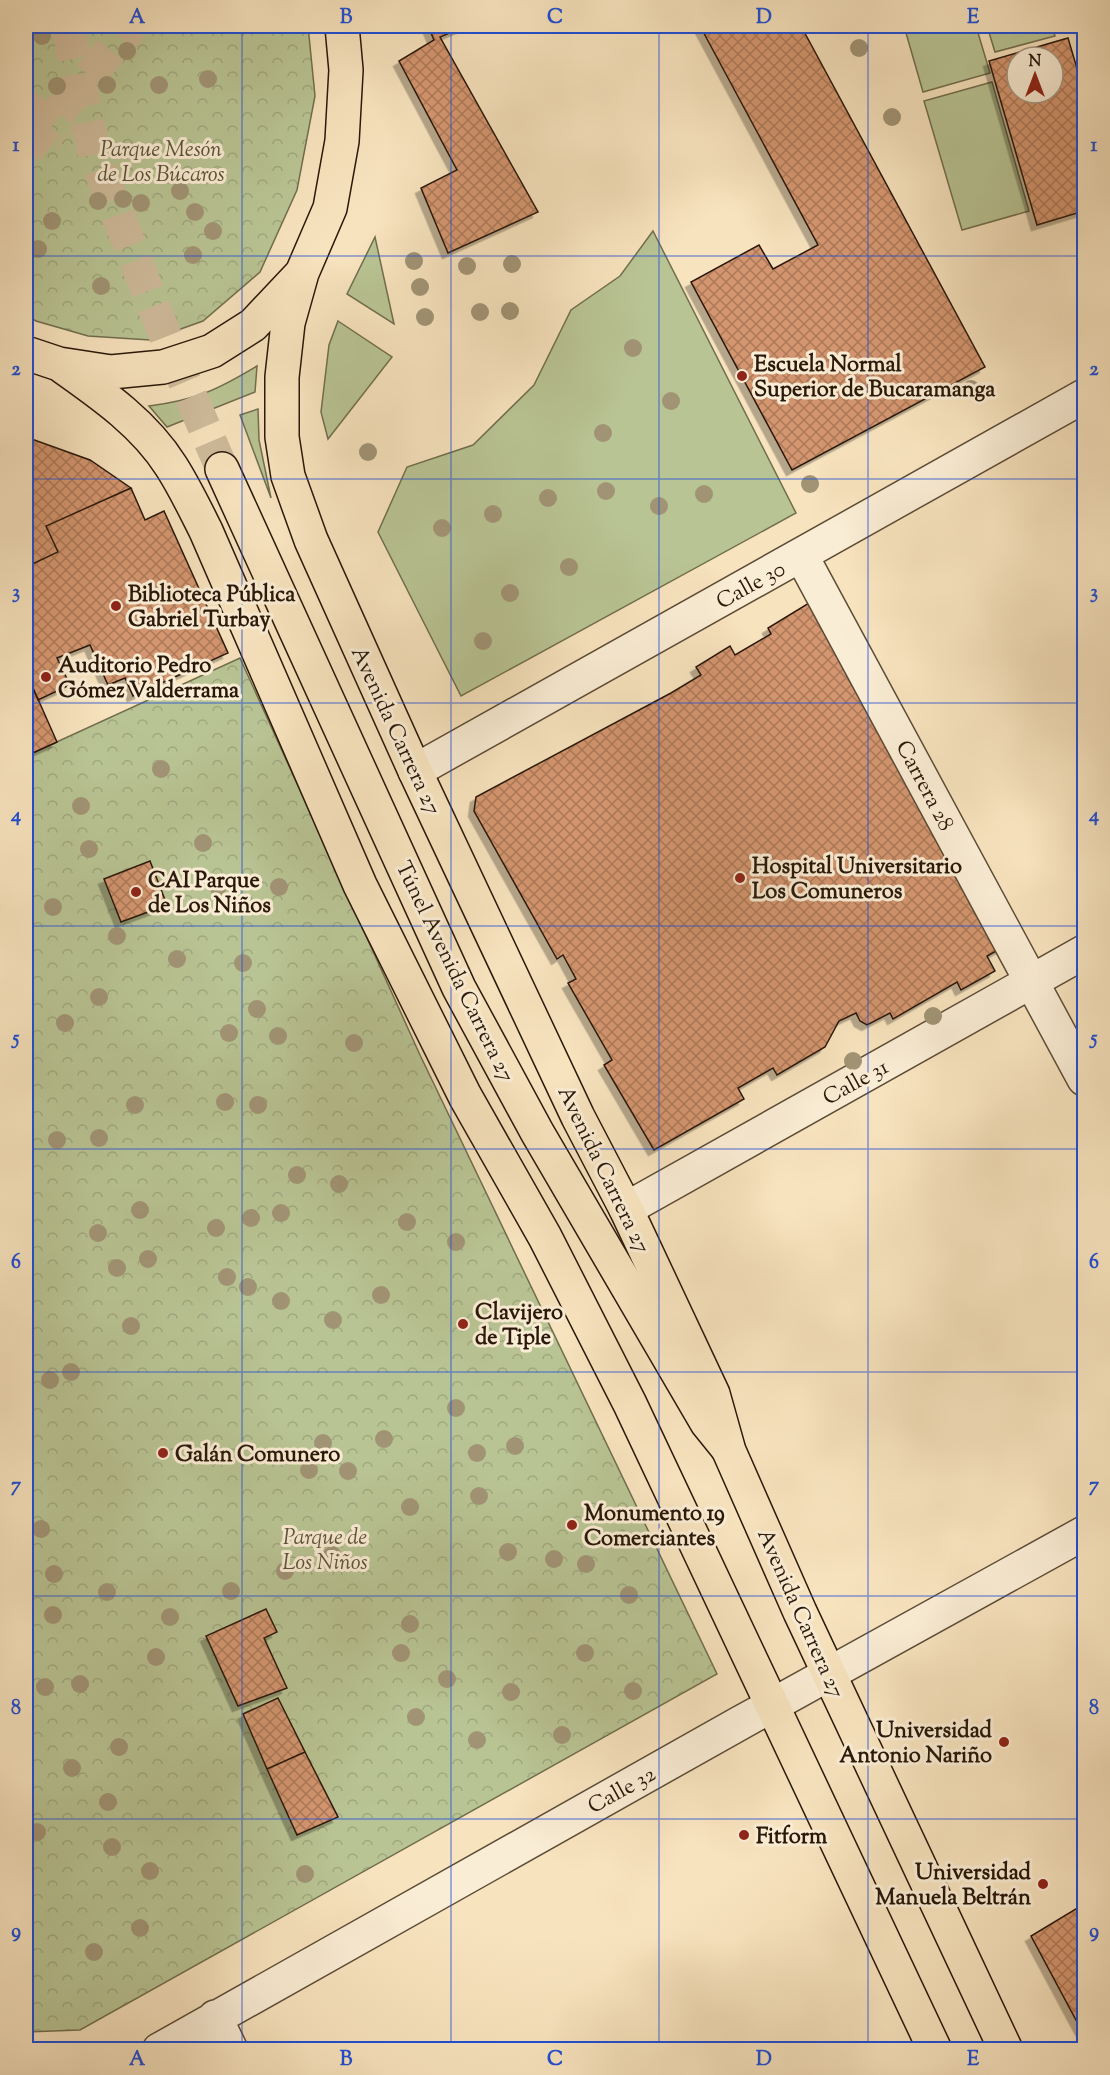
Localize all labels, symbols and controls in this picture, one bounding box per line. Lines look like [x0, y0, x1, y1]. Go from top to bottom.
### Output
text: A [129, 4, 146, 33]
text: B [340, 4, 353, 33]
text: C [547, 4, 563, 33]
text: D [756, 4, 772, 33]
text: E [967, 4, 980, 33]
north arrow [1005, 45, 1065, 105]
text: N [1029, 51, 1042, 74]
text: 1 [13, 132, 20, 161]
text: 1 [1091, 132, 1098, 161]
park label: Parque Mesón de Los Búcaros [97, 135, 225, 192]
place label: Escuela Normal Superior de Bucaramanga [754, 350, 996, 407]
text: 2 [11, 356, 21, 385]
text: 2 [1089, 356, 1099, 385]
marker: Escuela Normal Superior de Bucaramanga [735, 369, 749, 383]
street label: Calle 30 [711, 554, 792, 619]
text: 3 [12, 579, 20, 608]
text: 3 [1090, 579, 1098, 608]
place label: Biblioteca Pública Gabriel Turbay [128, 580, 296, 637]
marker: Biblioteca Pública Gabriel Turbay [109, 599, 123, 613]
street label: Avenida Carrera 27 [341, 642, 447, 821]
place label: Auditorio Pedro Gómez Valderrama [58, 651, 240, 708]
marker: Auditorio Pedro Gómez Valderrama [39, 670, 53, 684]
street label: Carrera 28 [886, 735, 961, 837]
text: 4 [10, 802, 21, 831]
text: 4 [1088, 802, 1099, 831]
place label: Hospital Universitario Los Comuneros [752, 852, 962, 909]
street label: Túnel Avenida Carrera 27 [386, 856, 521, 1088]
place label: CAI Parque de Los Niños [148, 866, 271, 923]
marker: Hospital Universitario Los Comuneros [733, 871, 747, 885]
marker: CAI Parque de Los Niños [129, 885, 143, 899]
text: 5 [11, 1025, 20, 1054]
text: 5 [1089, 1025, 1098, 1054]
street label: Calle 31 [818, 1052, 896, 1115]
street label: Avenida Carrera 27 [548, 1081, 657, 1259]
text: 6 [11, 1249, 21, 1278]
text: 6 [1089, 1249, 1099, 1278]
place label: Clavijero de Tiple [475, 1298, 563, 1355]
marker: Clavijero de Tiple [456, 1317, 470, 1331]
place label: Galán Comunero [175, 1440, 340, 1472]
marker: Galán Comunero [156, 1446, 170, 1460]
text: 7 [11, 1472, 22, 1501]
text: 7 [1089, 1472, 1100, 1501]
place label: Monumento 19 Comerciantes [584, 1499, 725, 1556]
marker: Monumento 19 Comerciantes [565, 1518, 579, 1532]
park label: Parque de Los Niños [282, 1523, 368, 1580]
street label: Avenida Carrera 27 [748, 1524, 851, 1704]
text: 8 [11, 1695, 21, 1724]
text: 8 [1089, 1695, 1099, 1724]
place label: Universidad Antonio Nariño [839, 1716, 993, 1773]
marker: Universidad Antonio Nariño [997, 1735, 1011, 1749]
street label: Calle 32 [582, 1760, 662, 1823]
place label: Fitform [756, 1822, 828, 1854]
marker: Fitform [737, 1828, 751, 1842]
place label: Universidad Manuela Beltrán [875, 1858, 1032, 1915]
marker: Universidad Manuela Beltrán [1036, 1877, 1050, 1891]
text: 9 [11, 1918, 21, 1947]
text: 9 [1089, 1918, 1099, 1947]
text: A [129, 2046, 146, 2075]
text: B [340, 2046, 353, 2075]
text: C [547, 2046, 563, 2075]
text: D [756, 2046, 772, 2075]
text: E [967, 2046, 980, 2075]

